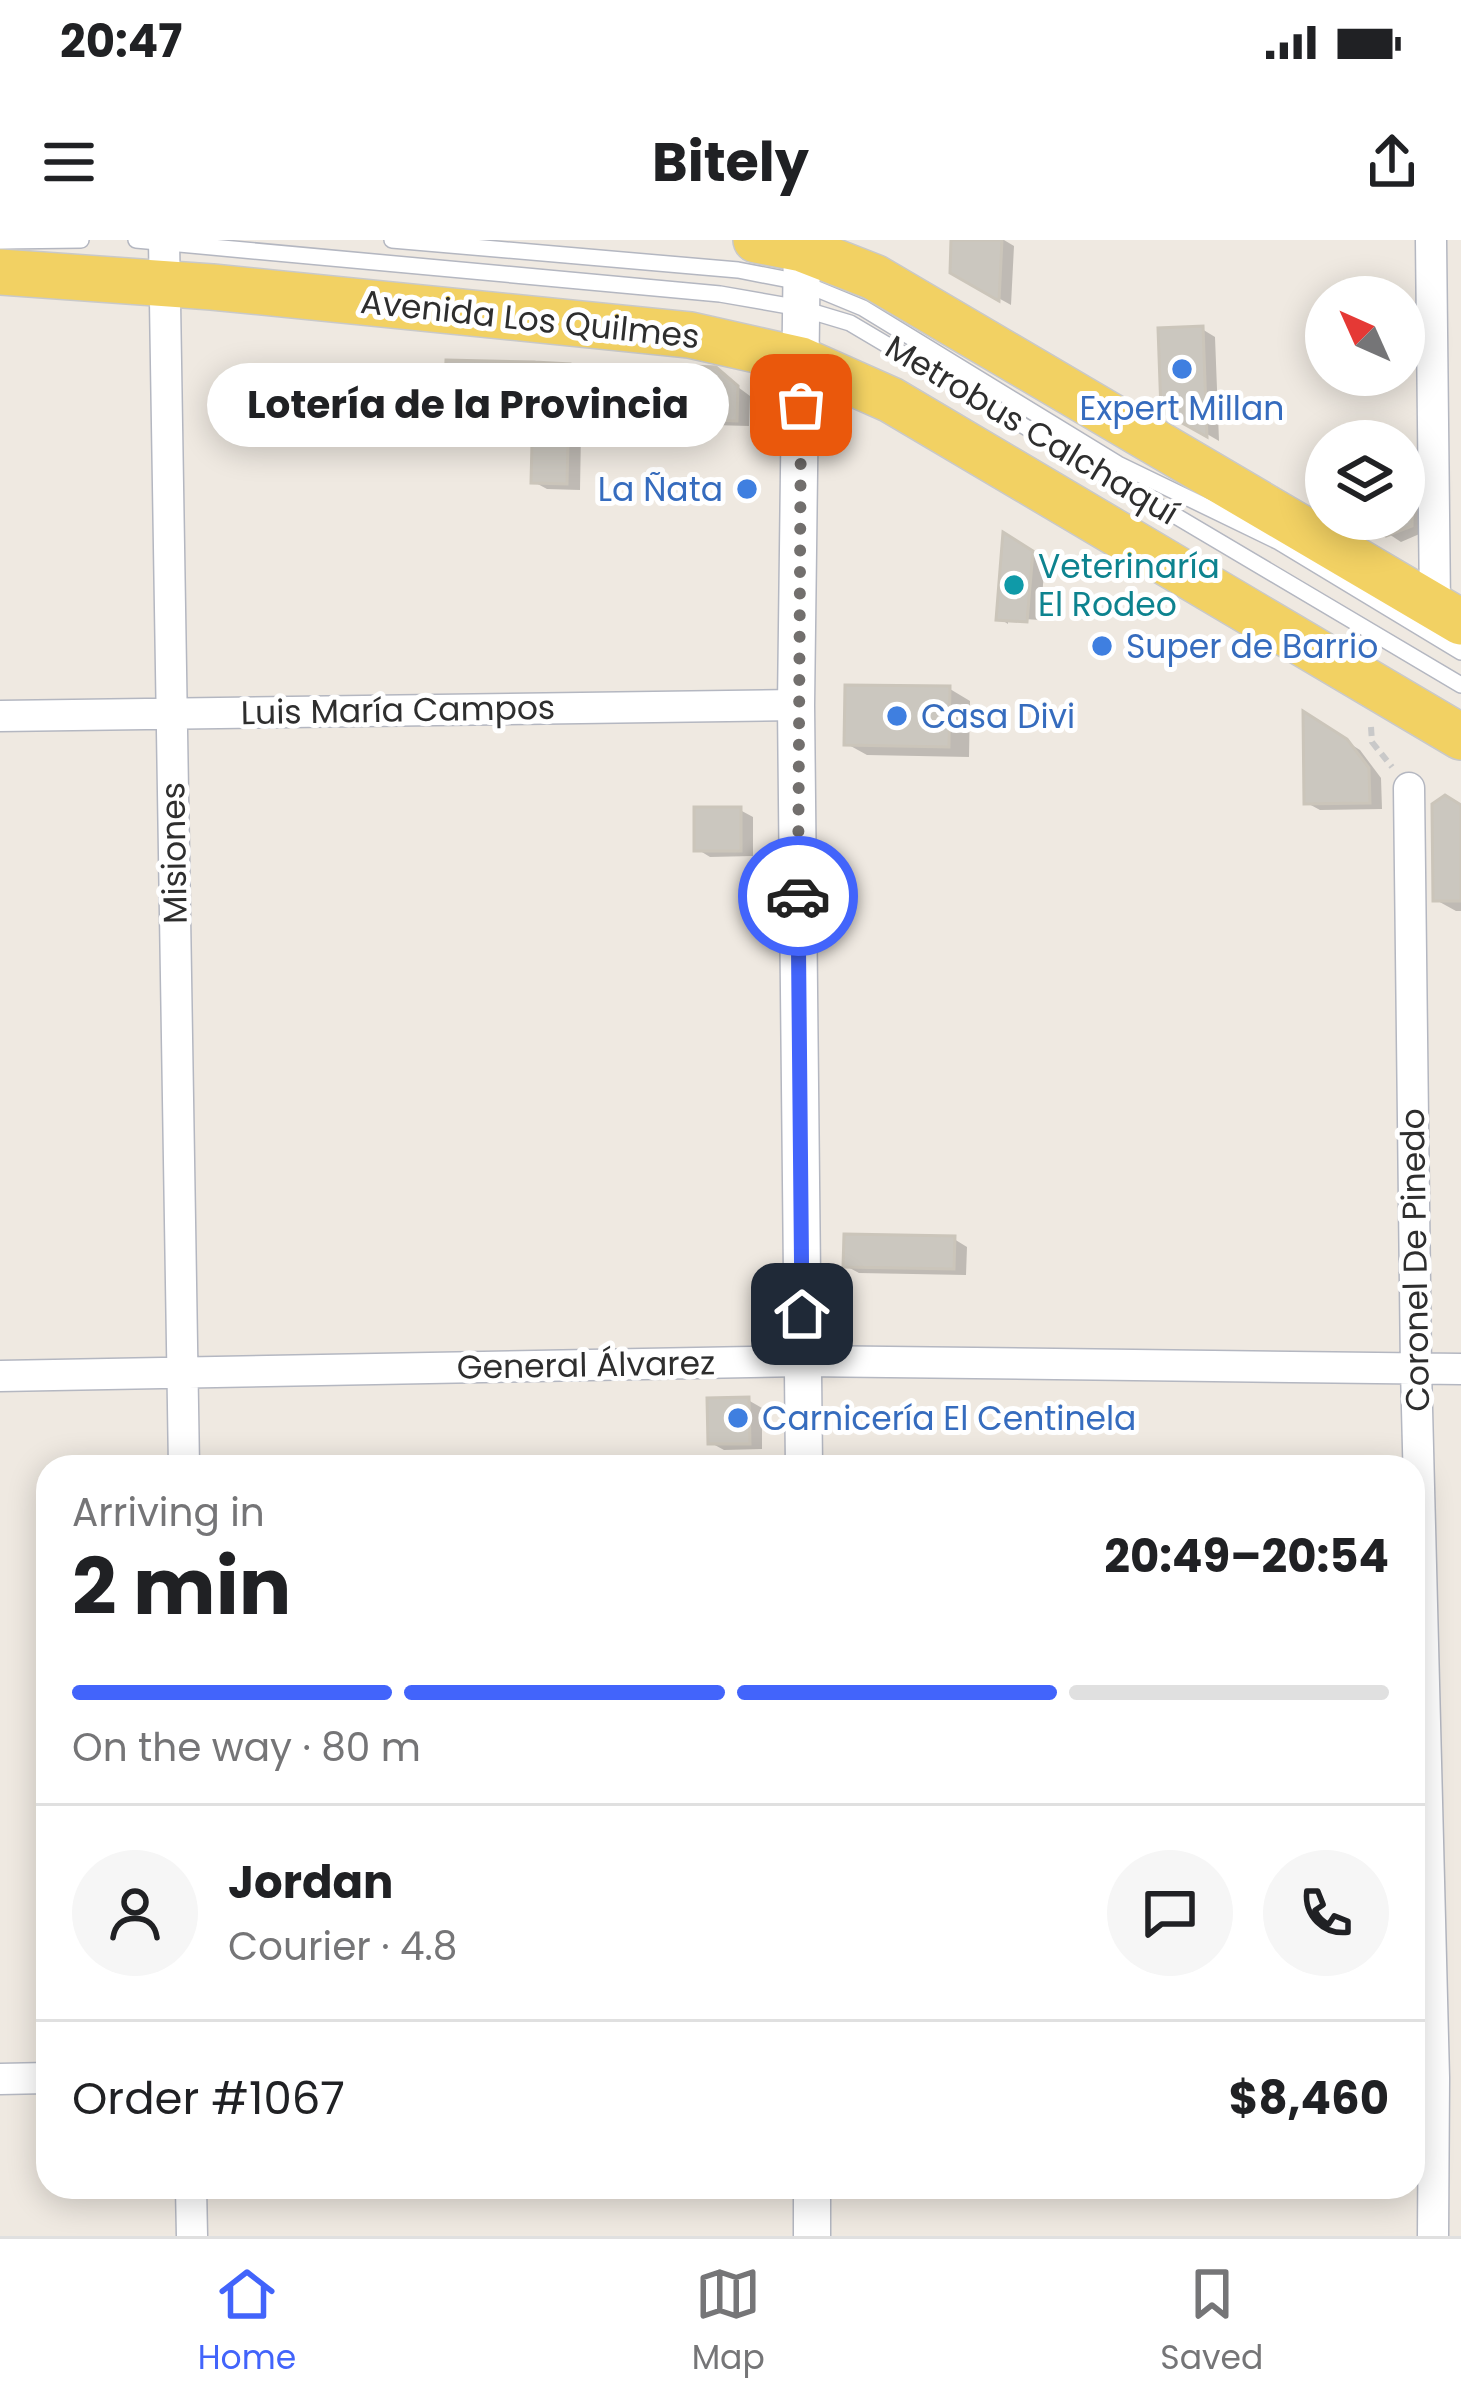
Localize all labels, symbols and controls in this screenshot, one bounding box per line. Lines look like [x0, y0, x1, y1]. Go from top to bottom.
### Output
text: 20:47 [60, 10, 182, 73]
text: Bitely [652, 124, 809, 200]
icon: menu [36, 129, 102, 195]
icon: share [1359, 129, 1425, 195]
north arrow [1305, 276, 1425, 396]
map controls [1305, 276, 1425, 540]
street label: Avenida Los Quilmes [358, 278, 702, 360]
street label: Metrobus Calchaquí [876, 324, 1188, 536]
pin [750, 354, 852, 456]
marker: Expert Millan [1169, 356, 1195, 382]
callout: Lotería de la Provincia [207, 363, 729, 447]
icon: bag [768, 372, 834, 438]
text: Lotería de la Provincia [247, 377, 689, 432]
place label: Expert Millan [1080, 385, 1284, 432]
button: layers [1305, 420, 1425, 540]
place label: La Ñata [598, 466, 723, 513]
marker: La Ñata [734, 476, 760, 502]
place label: Veterinaría El Rodeo [1038, 543, 1220, 628]
marker: Veterinaría El Rodeo [1001, 572, 1027, 598]
place label: Super de Barrio [1126, 623, 1378, 670]
marker: Super de Barrio [1089, 633, 1115, 659]
street label: Luis María Campos [240, 684, 556, 736]
place label: Casa Divi [921, 693, 1075, 740]
marker: Casa Divi [884, 703, 910, 729]
street label: Misiones [149, 782, 199, 924]
courier [738, 836, 858, 956]
icon: car [765, 863, 831, 929]
street label: Coronel De Pinedo [1389, 1108, 1441, 1412]
pin [751, 1263, 853, 1365]
icon: home [769, 1281, 835, 1347]
street label: General Álvarez [456, 1339, 716, 1391]
place label: Carnicería El Centinela [762, 1395, 1136, 1442]
marker: Carnicería El Centinela [725, 1405, 751, 1431]
text: Arriving in [72, 1485, 265, 1540]
text: 20:49–20:54 [1104, 1525, 1389, 1588]
text: 2 min [72, 1532, 291, 1641]
text: On the way · 80 m [72, 1720, 421, 1775]
button: person [72, 1850, 198, 1976]
button: chat [1107, 1850, 1233, 1976]
button: phone [1263, 1850, 1389, 1976]
text: Jordan [228, 1851, 393, 1914]
text: Courier · 4.8 [228, 1919, 457, 1974]
text: Order #1067 [72, 2067, 345, 2130]
text: $8,460 [1229, 2067, 1389, 2130]
tab: Home [198, 2261, 296, 2383]
tab: Map [692, 2261, 765, 2383]
tab: Saved [1160, 2261, 1263, 2383]

